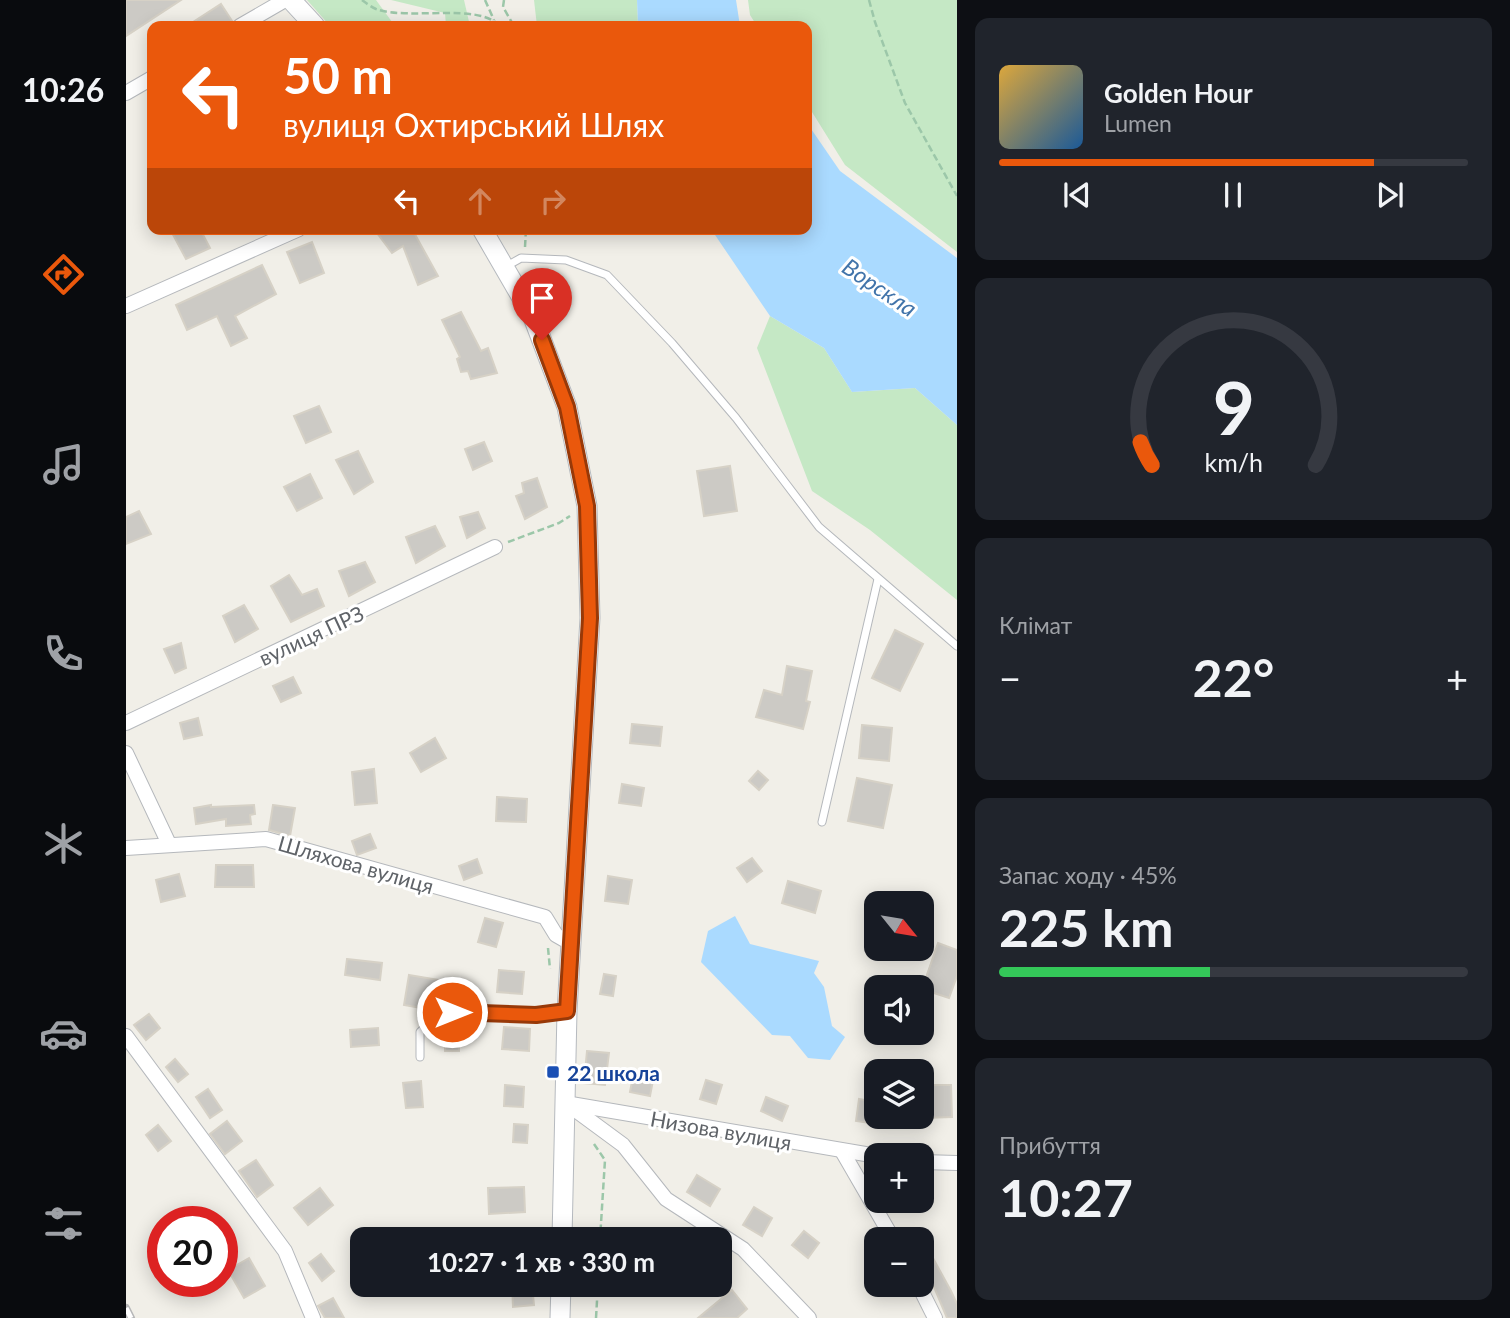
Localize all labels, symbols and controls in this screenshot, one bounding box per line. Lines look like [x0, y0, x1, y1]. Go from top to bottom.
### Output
text: 50 m [283, 46, 393, 104]
icon: left [168, 49, 259, 140]
text: 10:26 [22, 70, 104, 109]
text: Golden Hour [1104, 77, 1253, 109]
text: вулиця Охтирський Шлях [283, 105, 664, 144]
text: Lumen [1104, 109, 1172, 137]
icon: previous [1058, 176, 1096, 214]
icon: pause [1214, 176, 1252, 214]
icon: next [1371, 176, 1409, 214]
icon: left [388, 182, 426, 220]
icon: ahead [461, 182, 499, 220]
icon: right [534, 182, 572, 220]
icon: directions [39, 250, 88, 299]
water label: Ворскла [838, 252, 922, 322]
pin [512, 268, 572, 340]
icon: arrive [523, 279, 561, 317]
text: 9 [1212, 363, 1255, 451]
icon: music [39, 440, 88, 489]
text: km/h [1204, 447, 1263, 477]
street label: вулиця ПРЗ [255, 600, 367, 670]
text: Клімат [999, 611, 1072, 639]
icon: phone [39, 629, 88, 678]
text: 22° [1193, 646, 1274, 708]
text: − [999, 655, 1021, 701]
text: + [1446, 655, 1468, 701]
icon: climate [39, 819, 88, 868]
street label: Шляхова вулиця [275, 830, 437, 898]
text: Запас ходу · 45% [999, 861, 1177, 889]
north arrow [864, 891, 934, 961]
map controls [864, 891, 934, 1297]
text: 225 km [999, 896, 1173, 958]
position arrow [415, 975, 489, 1049]
button: sound [864, 975, 934, 1045]
icon: car [39, 1009, 88, 1058]
button: layers [864, 1059, 934, 1129]
place label: 22 школа [567, 1060, 660, 1085]
marker: 22 школа [545, 1064, 561, 1080]
street label: Низова вулиця [648, 1105, 794, 1155]
text: Прибуття [999, 1131, 1101, 1159]
button: + [864, 1143, 934, 1213]
text: 10:27 [999, 1166, 1133, 1228]
icon: filters [39, 1199, 88, 1248]
speed limit sign: 20 [147, 1206, 238, 1297]
button: − [864, 1227, 934, 1297]
text: 10:27 · 1 хв · 330 m [427, 1246, 655, 1278]

